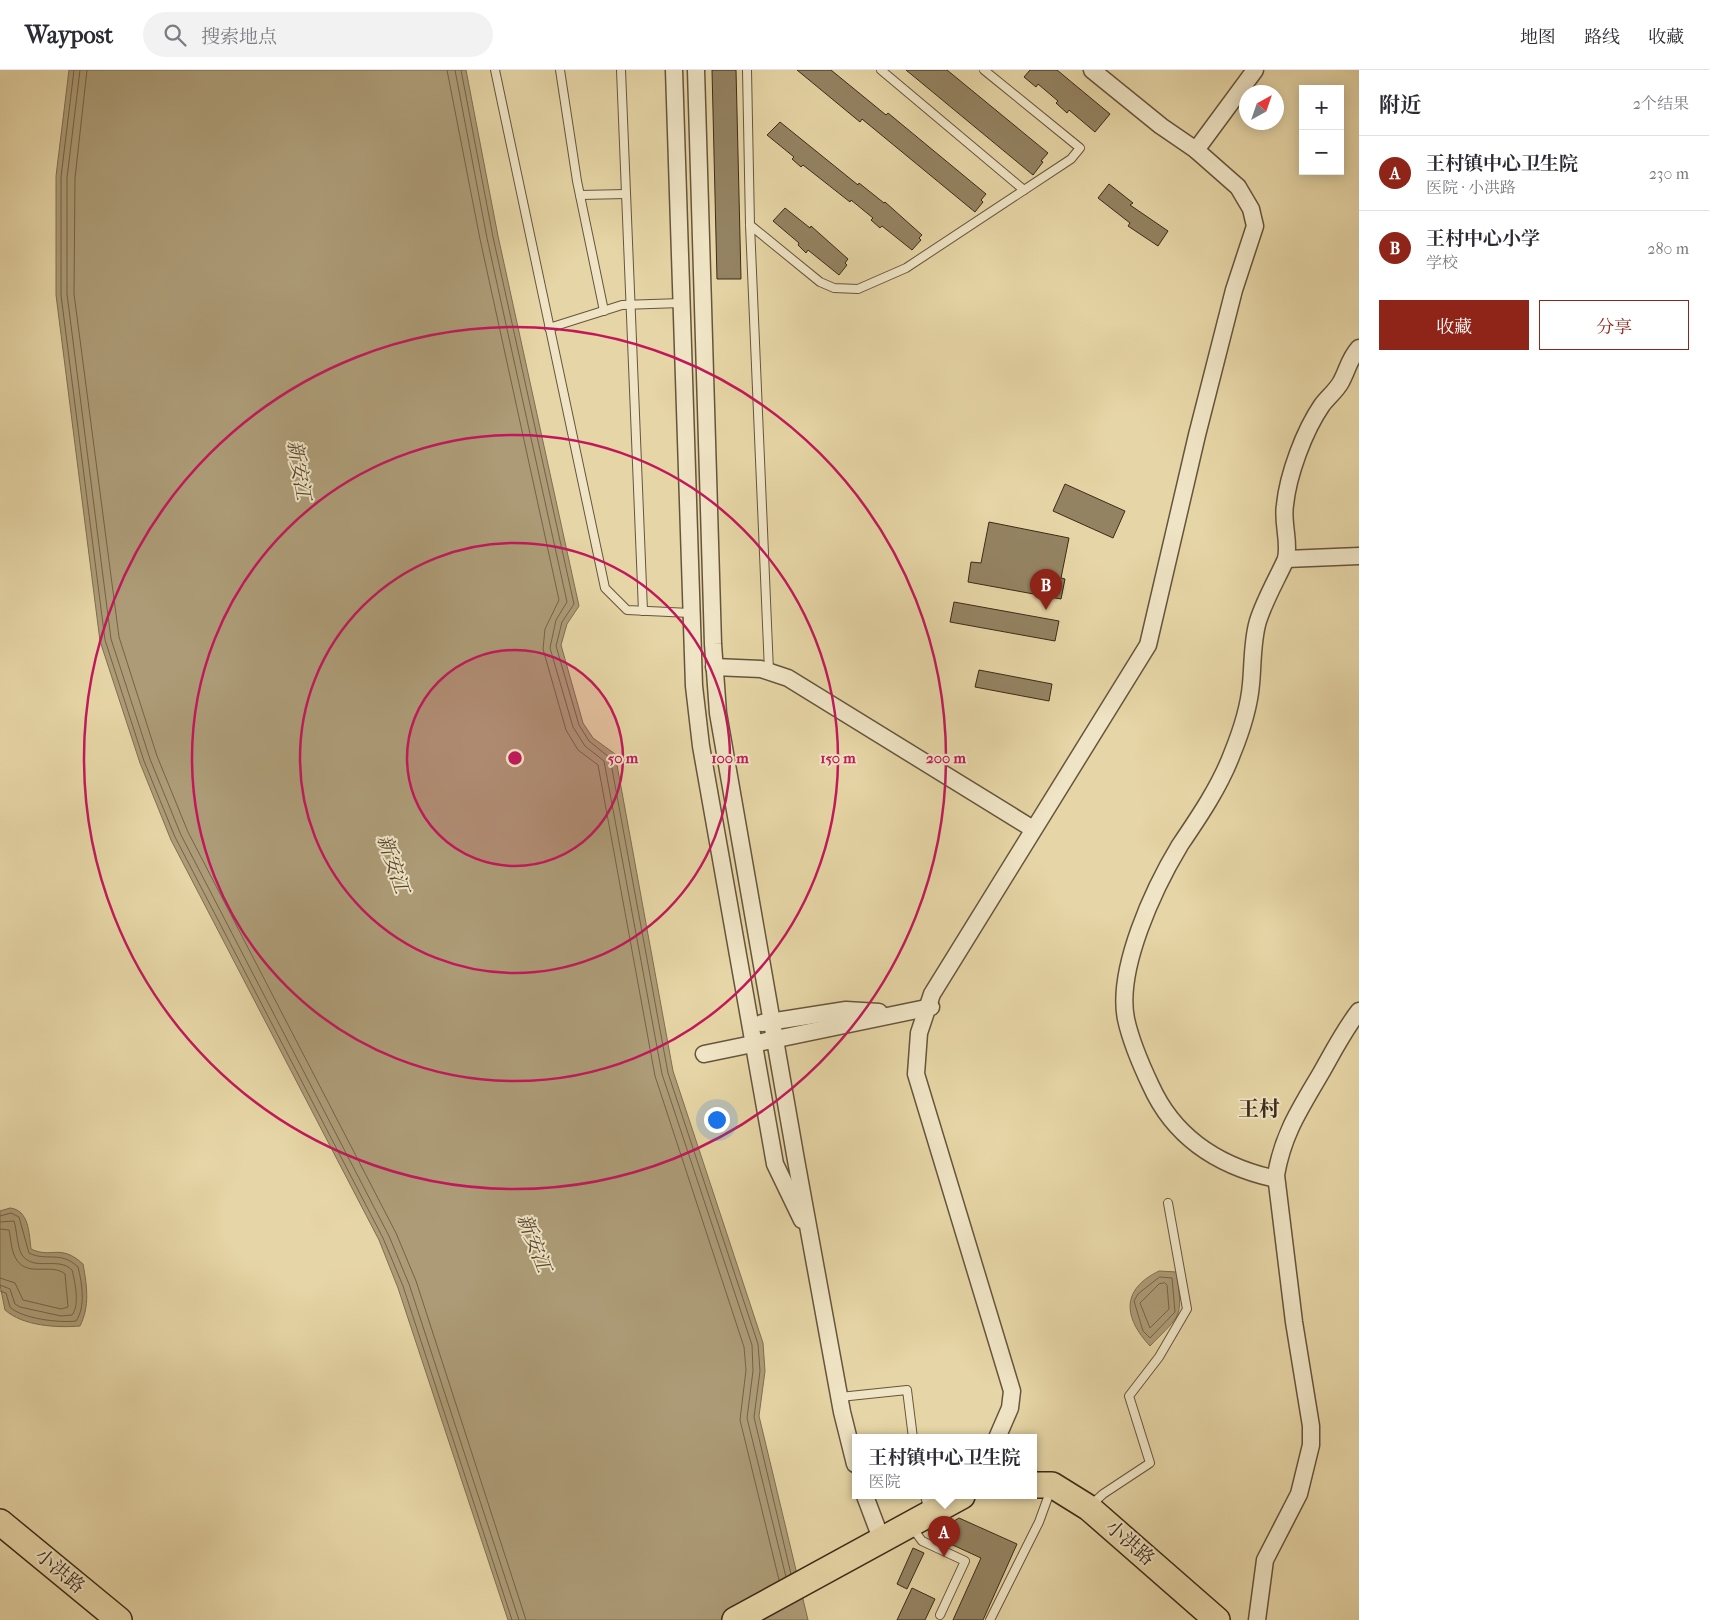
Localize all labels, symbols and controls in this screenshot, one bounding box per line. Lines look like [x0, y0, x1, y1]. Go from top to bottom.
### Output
search box [143, 12, 493, 57]
text: Waypost [25, 21, 113, 49]
icon: search [161, 21, 189, 49]
text: 搜索地点 [201, 26, 277, 48]
text: 地图 [1520, 27, 1556, 48]
text: 路线 [1584, 27, 1620, 48]
text: 收藏 [1648, 27, 1684, 48]
north arrow [1239, 85, 1284, 130]
map controls [1299, 85, 1344, 175]
button: + [1299, 85, 1344, 130]
text: 附近 [1379, 93, 1421, 117]
text: 2个结果 [1633, 94, 1689, 113]
button: − [1299, 130, 1344, 175]
text: 王村镇中心卫生院 [1426, 153, 1578, 175]
text: A [1390, 164, 1400, 183]
text: 230 m [1649, 164, 1689, 183]
text: 医院 · 小洪路 [1426, 178, 1516, 197]
text: 王村中心小学 [1426, 228, 1540, 250]
text: B [1390, 239, 1400, 258]
text: 280 m [1647, 239, 1689, 258]
text: 学校 [1426, 253, 1458, 272]
button: 收藏 [1379, 300, 1529, 350]
button: 分享 [1539, 300, 1689, 350]
water label: 新安江 [283, 439, 316, 504]
pin: B [1030, 569, 1062, 610]
centre of rings [506, 749, 524, 767]
text: 50 m [608, 749, 639, 767]
text: 100 m [711, 749, 749, 767]
text: 150 m [820, 749, 856, 767]
text: 200 m [926, 749, 966, 767]
water label: 新安江 [373, 832, 414, 899]
district label: 王村 [1238, 1097, 1280, 1121]
your location [704, 1107, 730, 1133]
water label: 新安江 [513, 1211, 557, 1278]
popup [852, 1434, 1037, 1499]
text: 王村镇中心卫生院 [868, 1447, 1021, 1469]
text: 医院 [868, 1472, 901, 1491]
pin: A [928, 1516, 960, 1557]
street label: 小洪路 [1101, 1516, 1159, 1570]
street label: 小洪路 [31, 1544, 89, 1598]

